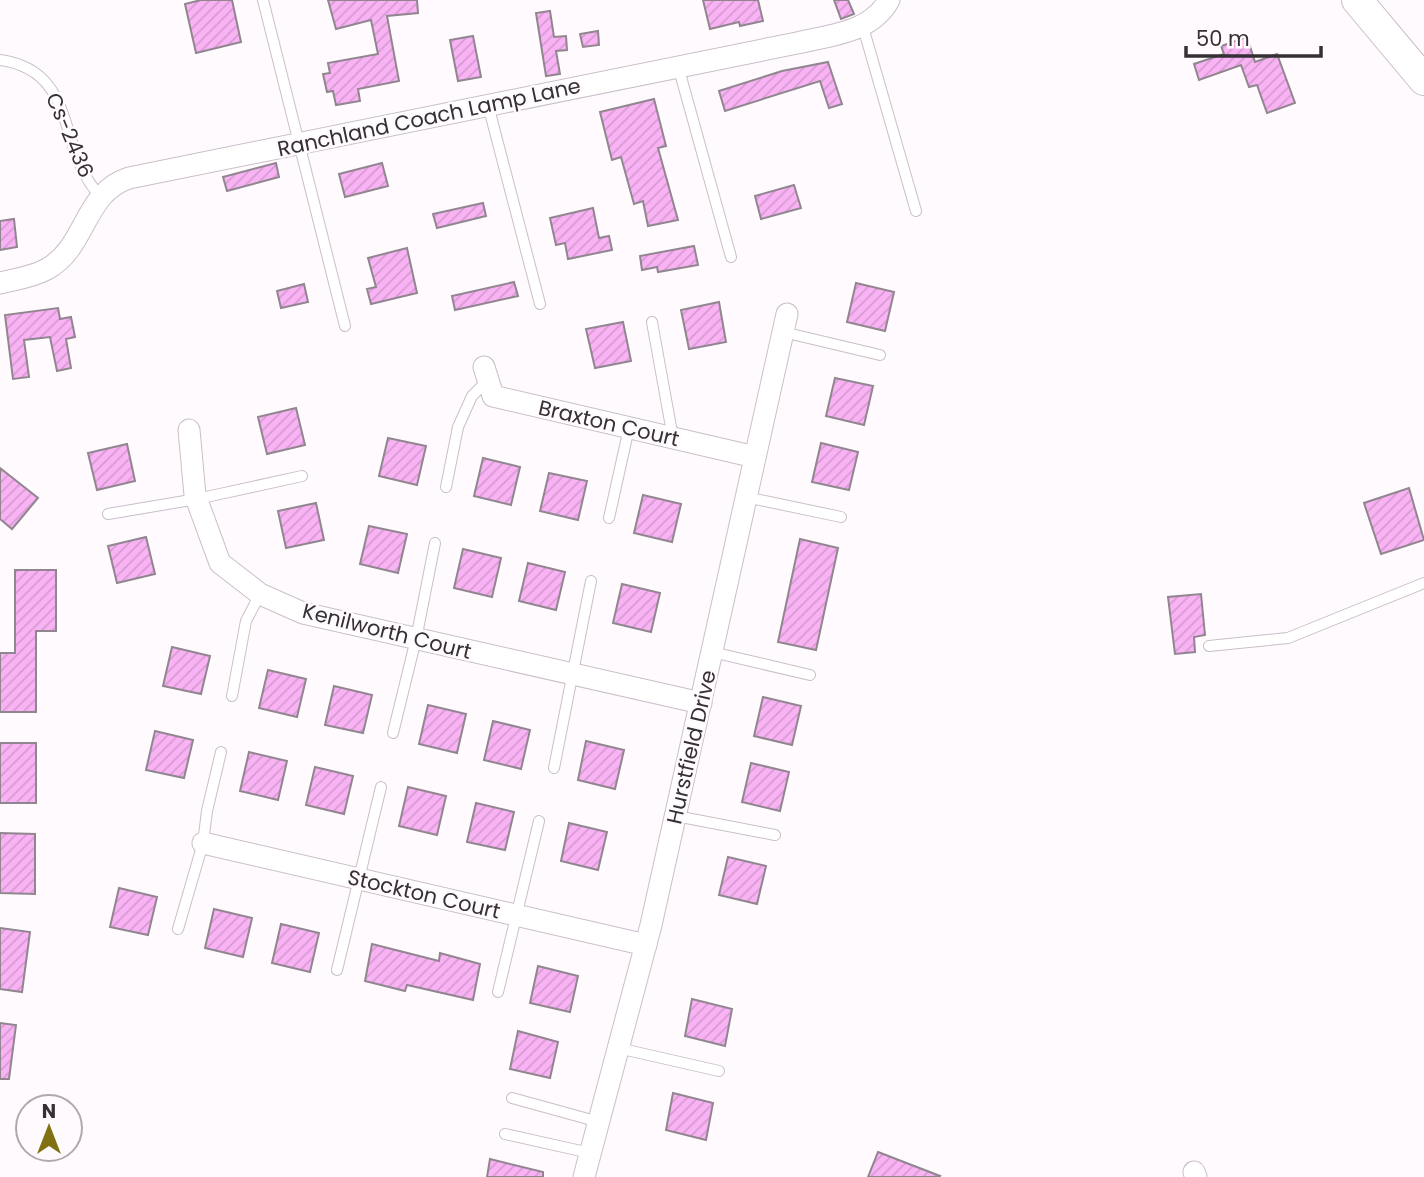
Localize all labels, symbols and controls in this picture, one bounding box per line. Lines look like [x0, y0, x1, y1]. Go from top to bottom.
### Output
scale bar [1186, 14, 1321, 58]
text: 50 m [1196, 24, 1250, 53]
street label: Ranchland Coach Lamp Lane [275, 71, 583, 163]
street label: Cs-2436 [39, 88, 101, 182]
street label: Braxton Court [536, 393, 682, 453]
street label: Kenilworth Court [300, 596, 474, 666]
street label: Hurstfield Drive [659, 667, 723, 827]
street label: Stockton Court [345, 862, 503, 926]
north arrow [14, 1093, 84, 1163]
text: N [42, 1098, 56, 1125]

